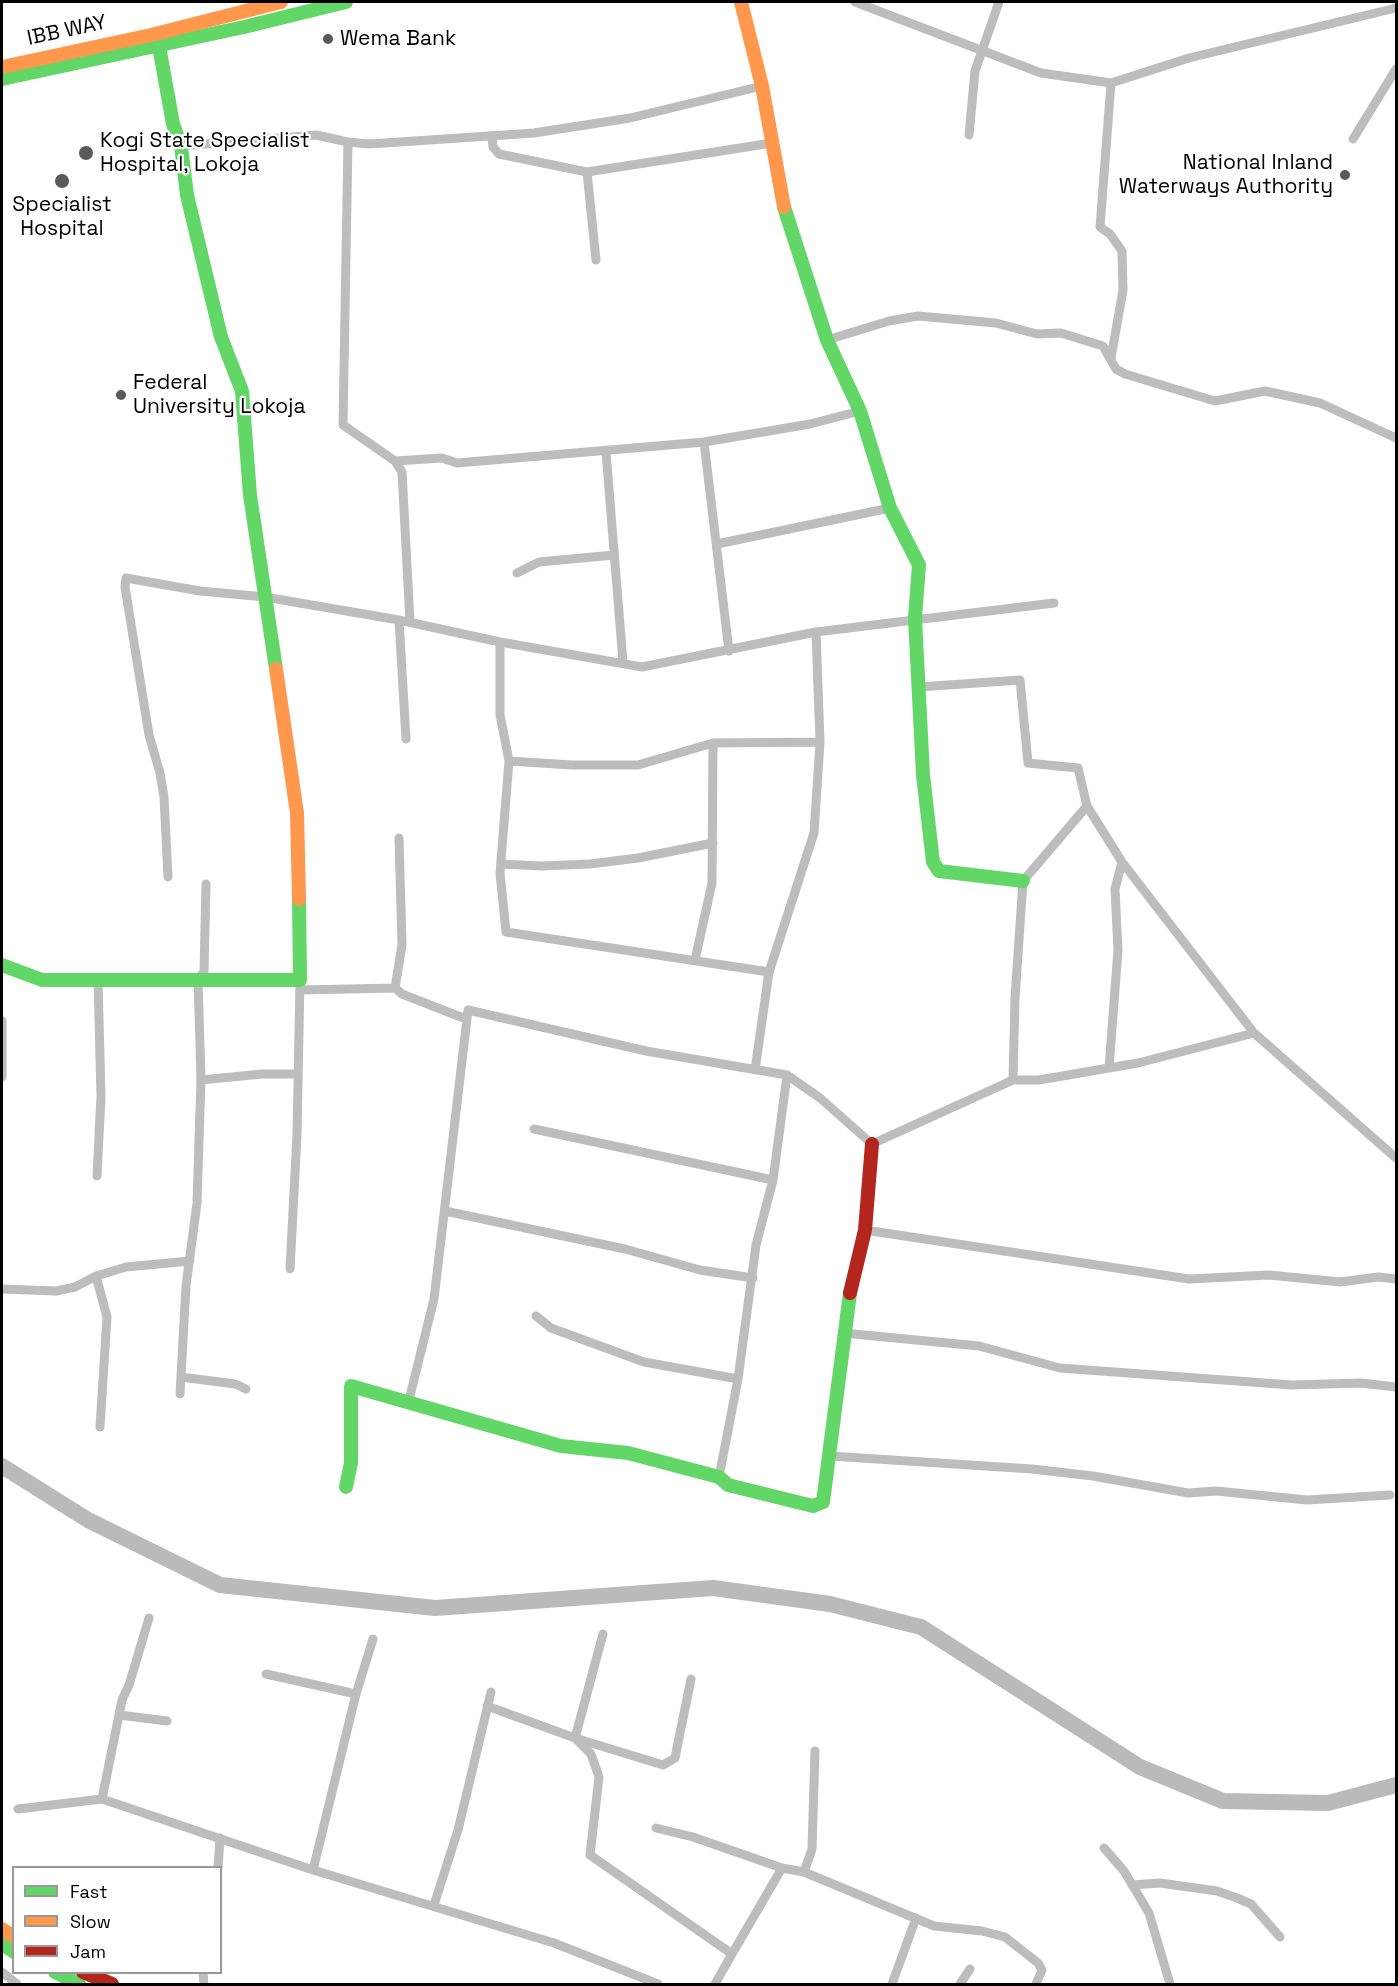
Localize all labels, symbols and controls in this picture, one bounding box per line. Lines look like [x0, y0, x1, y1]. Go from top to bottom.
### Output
street label: IBB WAY [25, 10, 109, 52]
place label: Wema Bank [340, 26, 456, 52]
marker: Wema Bank [321, 32, 335, 46]
place label: Kogi State Specialist Hospital, Lokoja [100, 128, 310, 178]
marker: Kogi State Specialist Hospital, Lokoja [77, 144, 95, 162]
place label: National Inland Waterways Authority [1119, 150, 1333, 200]
marker: National Inland Waterways Authority [1338, 168, 1352, 182]
marker: Specialist Hospital [53, 172, 71, 190]
place label: Specialist Hospital [12, 192, 112, 242]
place label: Federal University Lokoja [133, 370, 306, 420]
marker: Federal University Lokoja [114, 388, 128, 402]
legend [12, 1866, 222, 1974]
text: Fast [70, 1880, 107, 1903]
text: Slow [70, 1910, 111, 1933]
text: Jam [70, 1940, 106, 1963]

